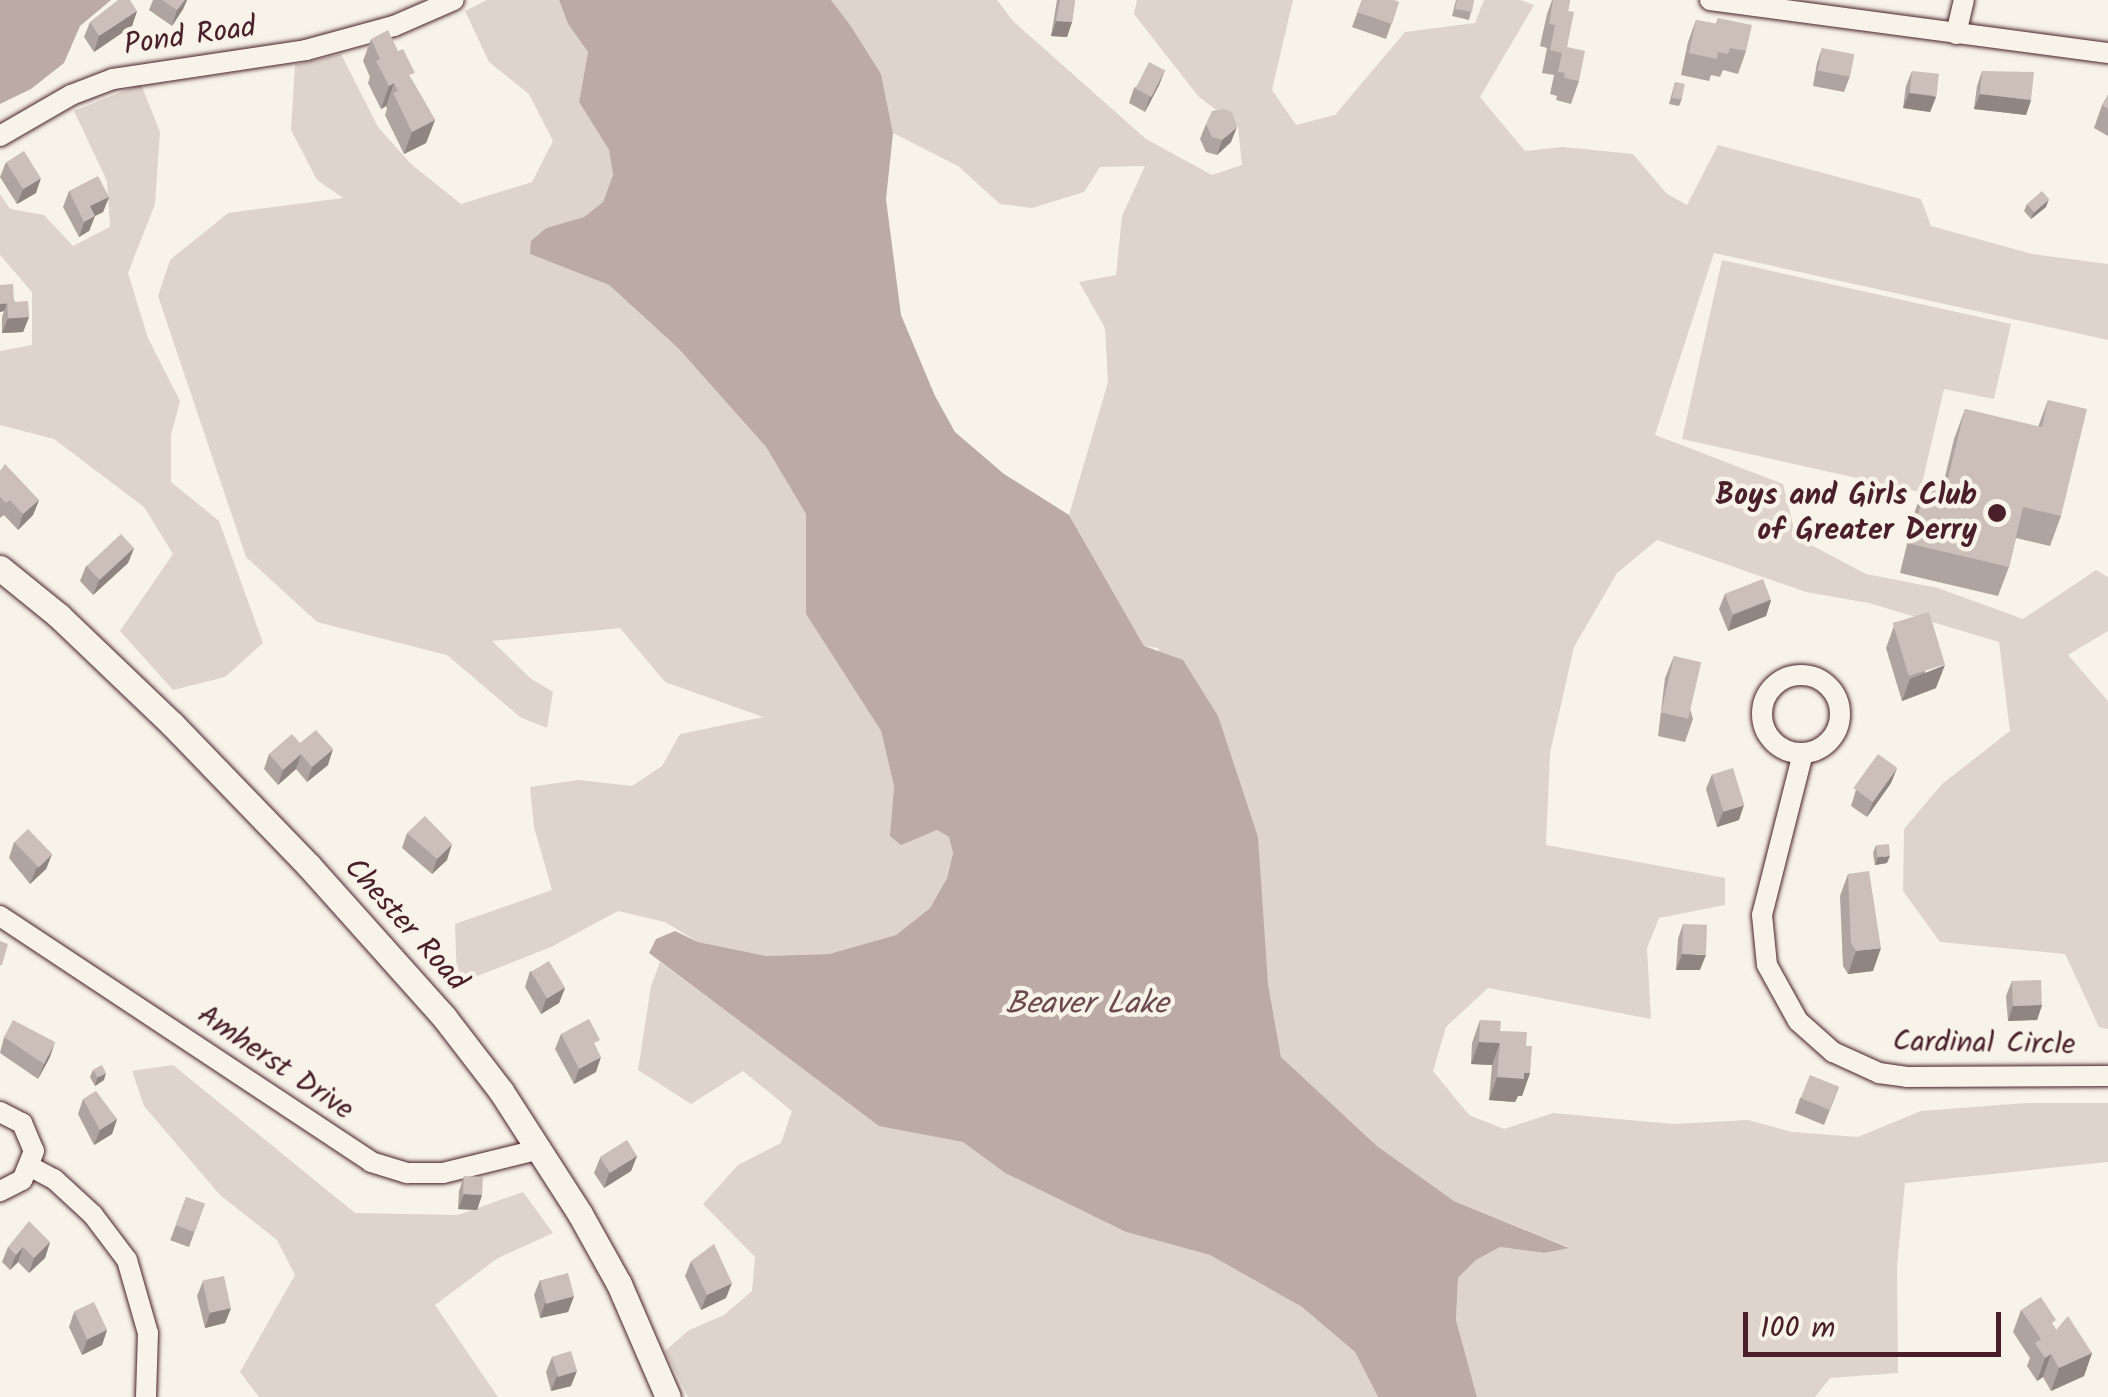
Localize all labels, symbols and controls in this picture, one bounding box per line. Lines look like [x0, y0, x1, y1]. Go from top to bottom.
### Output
street label: Pond Road [122, 10, 258, 64]
place label: Boys and Girls Club of Greater Derry [1716, 478, 1977, 548]
marker: Boys and Girls Club of Greater Derry [1986, 502, 2008, 524]
street label: Chester Road [336, 851, 474, 999]
water label: Beaver Lake [1005, 986, 1169, 1024]
street label: Amherst Drive [190, 998, 360, 1128]
street label: Cardinal Circle [1892, 1024, 2076, 1064]
scale bar [1748, 1292, 2006, 1354]
text: 100 m [1760, 1305, 1835, 1353]

